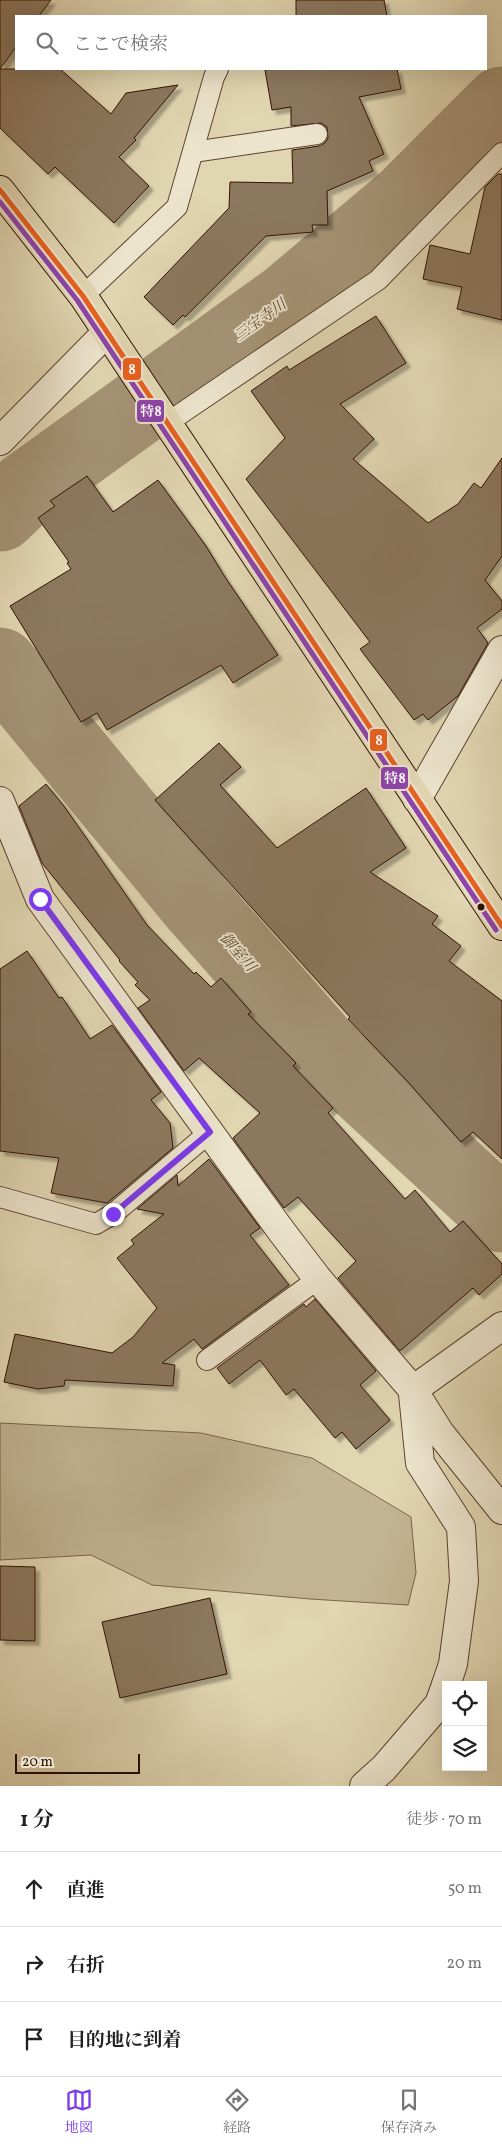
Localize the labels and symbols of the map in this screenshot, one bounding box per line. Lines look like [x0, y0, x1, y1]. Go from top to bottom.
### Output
water label: 三宝寺川 [230, 294, 293, 347]
line badge: 8 [122, 357, 142, 381]
text: 8 [128, 361, 136, 380]
line badge: 特8 [136, 399, 165, 423]
text: 特8 [140, 403, 162, 422]
line badge: 8 [369, 728, 388, 752]
text: 8 [375, 732, 383, 751]
line badge: 特8 [380, 766, 409, 790]
text: 特8 [384, 770, 406, 789]
route start [29, 888, 52, 911]
unlabelled marker [476, 902, 486, 912]
water label: 御室川 [214, 929, 261, 978]
route end [102, 1203, 125, 1226]
scale bar [15, 1751, 140, 1774]

